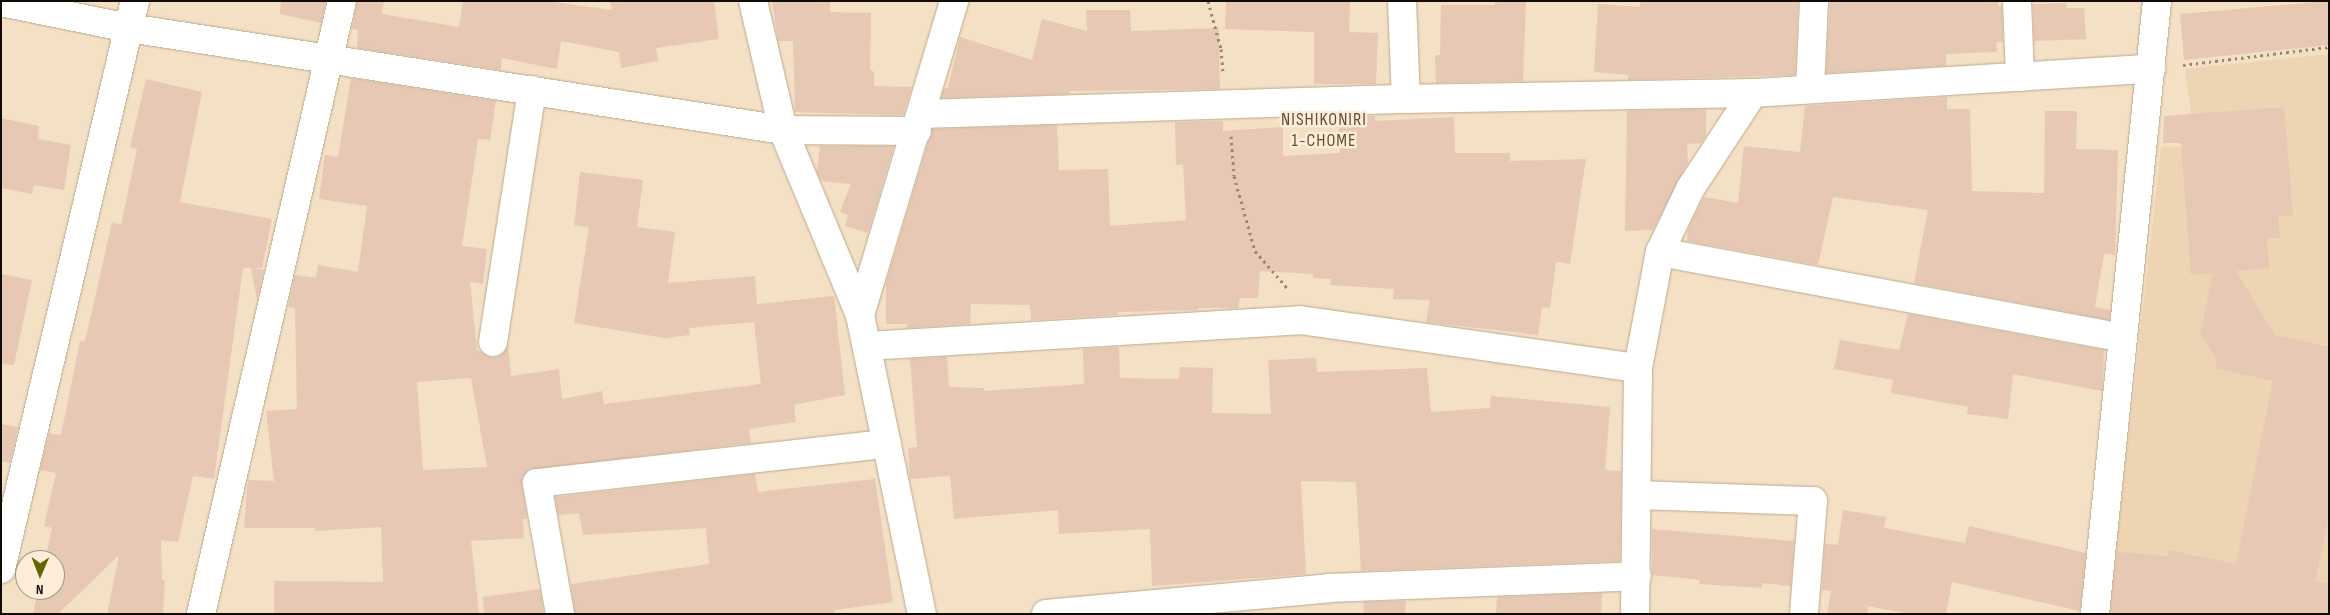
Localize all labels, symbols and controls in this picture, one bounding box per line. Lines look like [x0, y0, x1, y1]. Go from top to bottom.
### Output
district label: NISHIKONIRI 1-CHOME [1280, 110, 1368, 152]
north arrow [15, 550, 65, 600]
text: N [36, 581, 44, 598]

